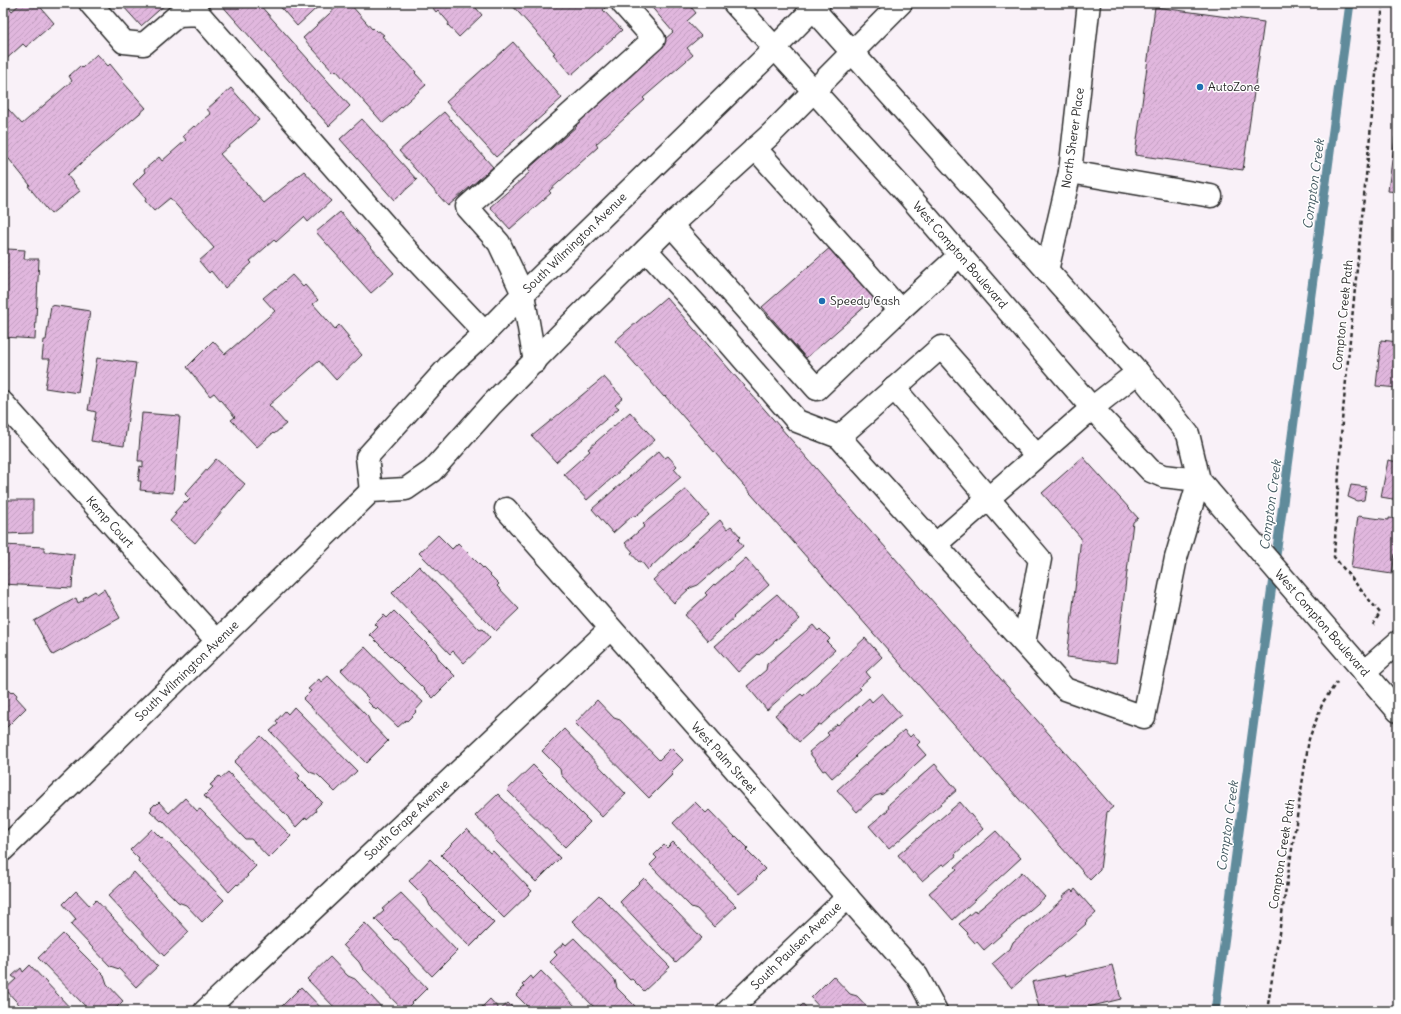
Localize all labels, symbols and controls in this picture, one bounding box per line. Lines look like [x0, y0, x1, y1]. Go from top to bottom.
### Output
place label: AutoZone [1208, 79, 1260, 94]
marker: AutoZone [1195, 82, 1205, 92]
street label: North Sherer Place [1058, 87, 1087, 189]
water label: Compton Creek [1299, 137, 1328, 230]
street label: South Wilmington Avenue [520, 189, 630, 296]
street label: West Compton Boulevard [910, 198, 1011, 311]
street label: Compton Creek Path [1329, 259, 1356, 371]
place label: Speedy Cash [830, 293, 900, 308]
marker: Speedy Cash [817, 296, 827, 306]
water label: Compton Creek [1256, 458, 1285, 551]
street label: Kemp Court [83, 493, 137, 551]
street label: West Compton Boulevard [1272, 566, 1373, 679]
street label: South Wilmington Avenue [132, 617, 242, 724]
street label: West Palm Street [688, 719, 760, 797]
street label: South Grape Avenue [361, 776, 452, 863]
water label: Compton Creek [1213, 779, 1242, 872]
street label: Compton Creek Path [1265, 798, 1298, 910]
street label: South Paulsen Avenue [747, 899, 844, 993]

